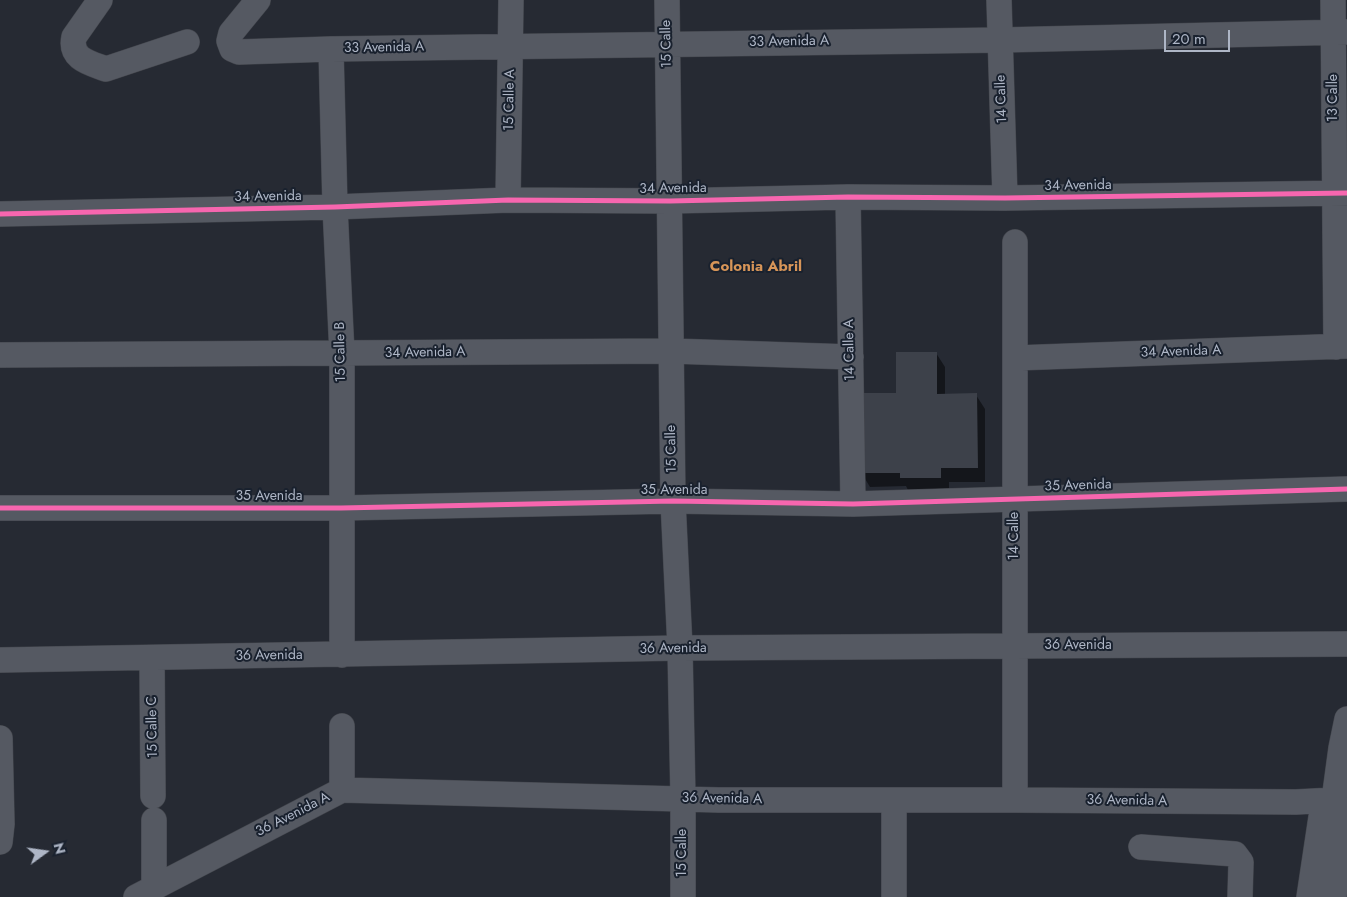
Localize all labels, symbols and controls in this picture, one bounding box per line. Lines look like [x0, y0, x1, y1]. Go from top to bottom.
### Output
street label: 15 Calle [658, 20, 676, 68]
scale bar [1167, 20, 1233, 52]
text: 20 m [1172, 28, 1206, 50]
street label: 33 Avenida A [749, 33, 829, 51]
street label: 33 Avenida A [344, 39, 424, 57]
street label: 15 Calle A [501, 69, 519, 131]
street label: 14 Calle [993, 74, 1011, 124]
street label: 13 Calle [1326, 74, 1342, 122]
street label: 34 Avenida [1044, 177, 1112, 195]
street label: 34 Avenida [639, 180, 707, 198]
street label: 34 Avenida [234, 188, 302, 206]
district label: Colonia Abril [710, 258, 802, 276]
street label: 14 Calle A [841, 319, 859, 381]
street label: 15 Calle B [332, 322, 350, 382]
street label: 34 Avenida A [1140, 342, 1222, 362]
street label: 34 Avenida A [384, 344, 466, 362]
street label: 15 Calle [663, 425, 681, 473]
street label: 35 Avenida [1044, 476, 1112, 496]
street label: 35 Avenida [640, 483, 708, 499]
street label: 35 Avenida [235, 489, 303, 505]
street label: 14 Calle [1007, 512, 1023, 560]
street label: 36 Avenida [1044, 638, 1112, 654]
street label: 36 Avenida [639, 640, 707, 658]
street label: 36 Avenida [235, 647, 303, 665]
street label: 15 Calle C [144, 696, 162, 758]
street label: 36 Avenida A [253, 789, 333, 841]
street label: 36 Avenida A [681, 790, 763, 808]
street label: 36 Avenida A [1086, 792, 1168, 810]
north arrow [20, 827, 70, 877]
street label: 15 Calle [675, 829, 691, 877]
text: N [49, 841, 71, 856]

